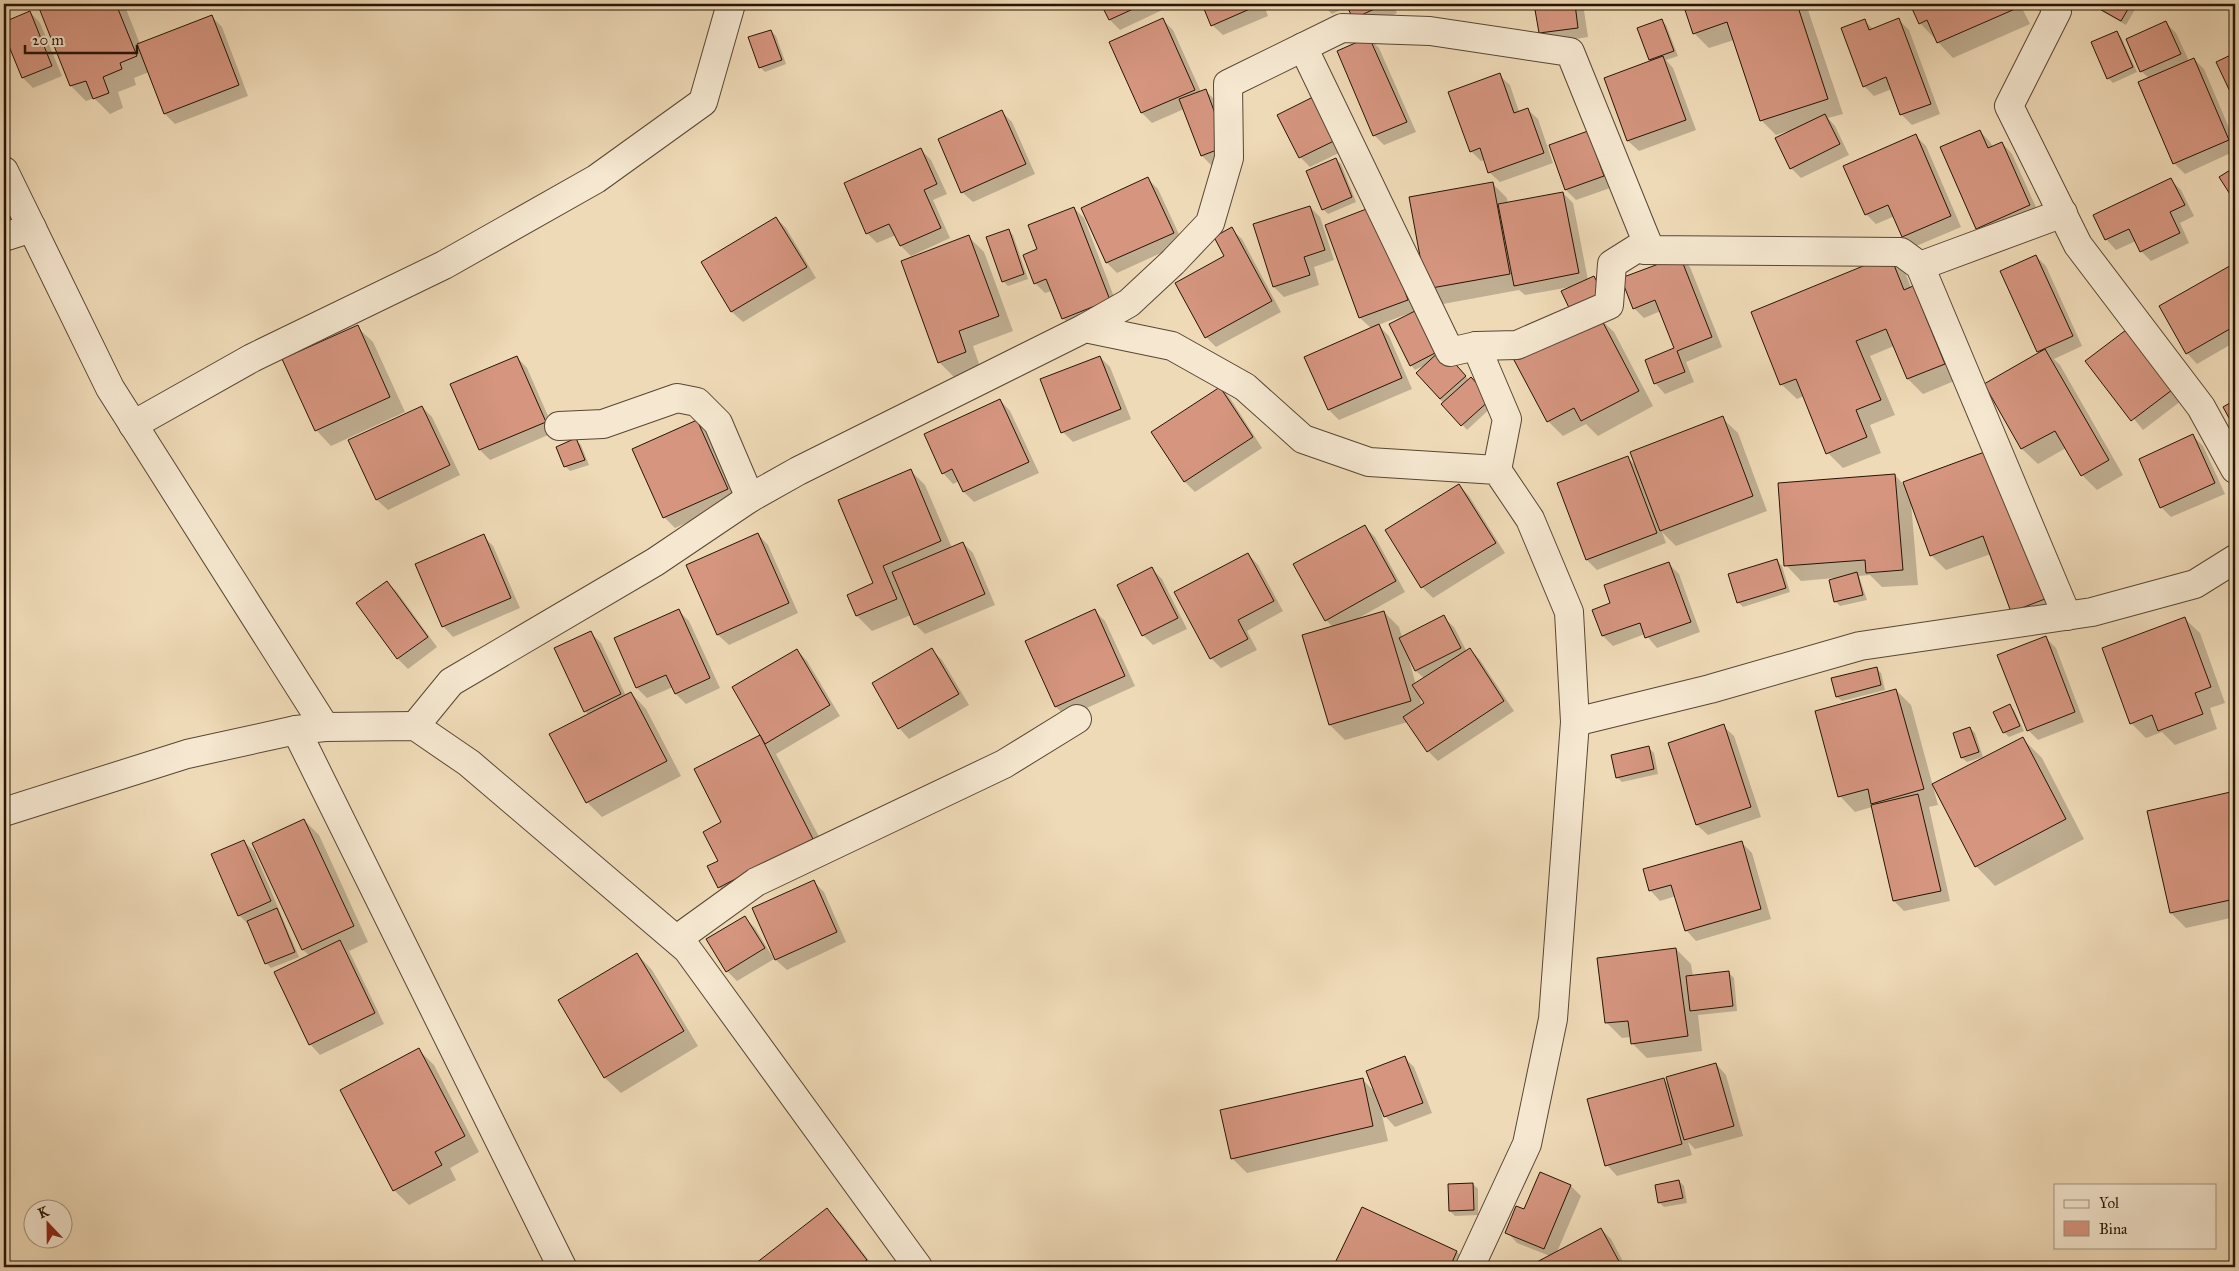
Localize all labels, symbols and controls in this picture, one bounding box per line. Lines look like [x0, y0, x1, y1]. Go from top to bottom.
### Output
scale bar [25, 22, 138, 54]
text: 20 m [32, 31, 64, 49]
legend [2054, 1184, 2216, 1248]
text: Yol [2099, 1194, 2120, 1212]
north arrow [22, 1198, 72, 1248]
text: K [36, 1202, 52, 1222]
text: Bina [2099, 1220, 2128, 1238]

